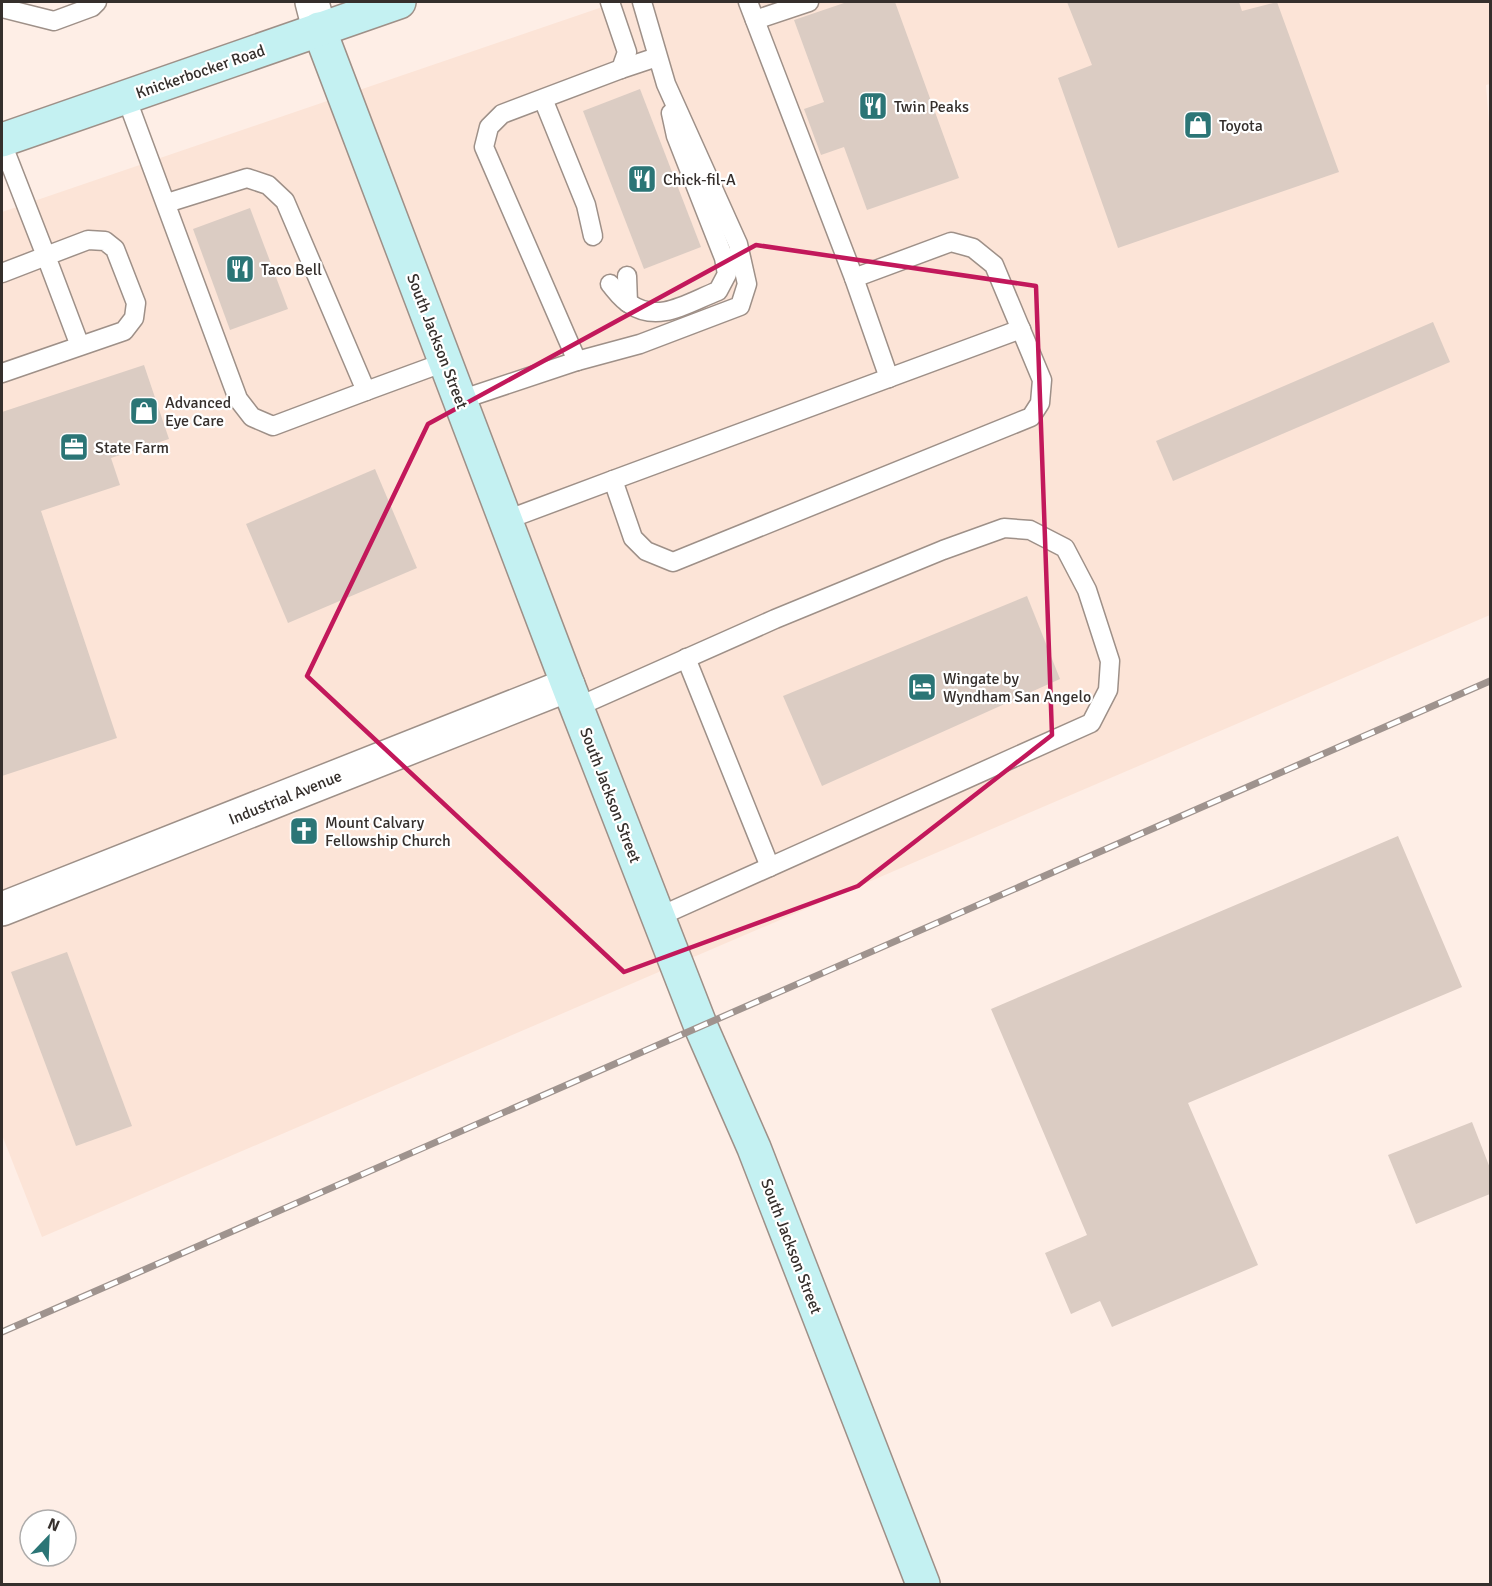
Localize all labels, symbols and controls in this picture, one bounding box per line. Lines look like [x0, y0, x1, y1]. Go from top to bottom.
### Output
street label: Knickerbocker Road [133, 40, 268, 103]
restaurant icon: Twin Peaks [857, 90, 889, 122]
place label: Twin Peaks [894, 97, 969, 117]
shop icon: Toyota [1182, 109, 1214, 141]
place label: Toyota [1219, 116, 1263, 136]
restaurant icon: Chick-fil-A [626, 163, 658, 195]
place label: Chick-fil-A [663, 170, 736, 190]
restaurant icon: Taco Bell [224, 253, 256, 285]
place label: Taco Bell [261, 260, 322, 280]
street label: South Jackson Street [402, 271, 472, 412]
place label: Advanced Eye Care [165, 393, 231, 431]
shop icon: Advanced Eye Care [128, 395, 160, 427]
office icon: State Farm [58, 431, 90, 463]
place label: State Farm [95, 438, 169, 458]
place label: Wingate by Wyndham San Angelo [943, 669, 1091, 707]
hotel icon: Wingate by Wyndham San Angelo [906, 671, 938, 703]
street label: South Jackson Street [575, 725, 645, 866]
street label: Industrial Avenue [226, 766, 345, 830]
place label: Mount Calvary Fellowship Church [325, 813, 451, 851]
church icon: Mount Calvary Fellowship Church [288, 815, 320, 847]
street label: South Jackson Street [756, 1176, 826, 1317]
north arrow [18, 1508, 78, 1568]
text: N [44, 1514, 63, 1536]

